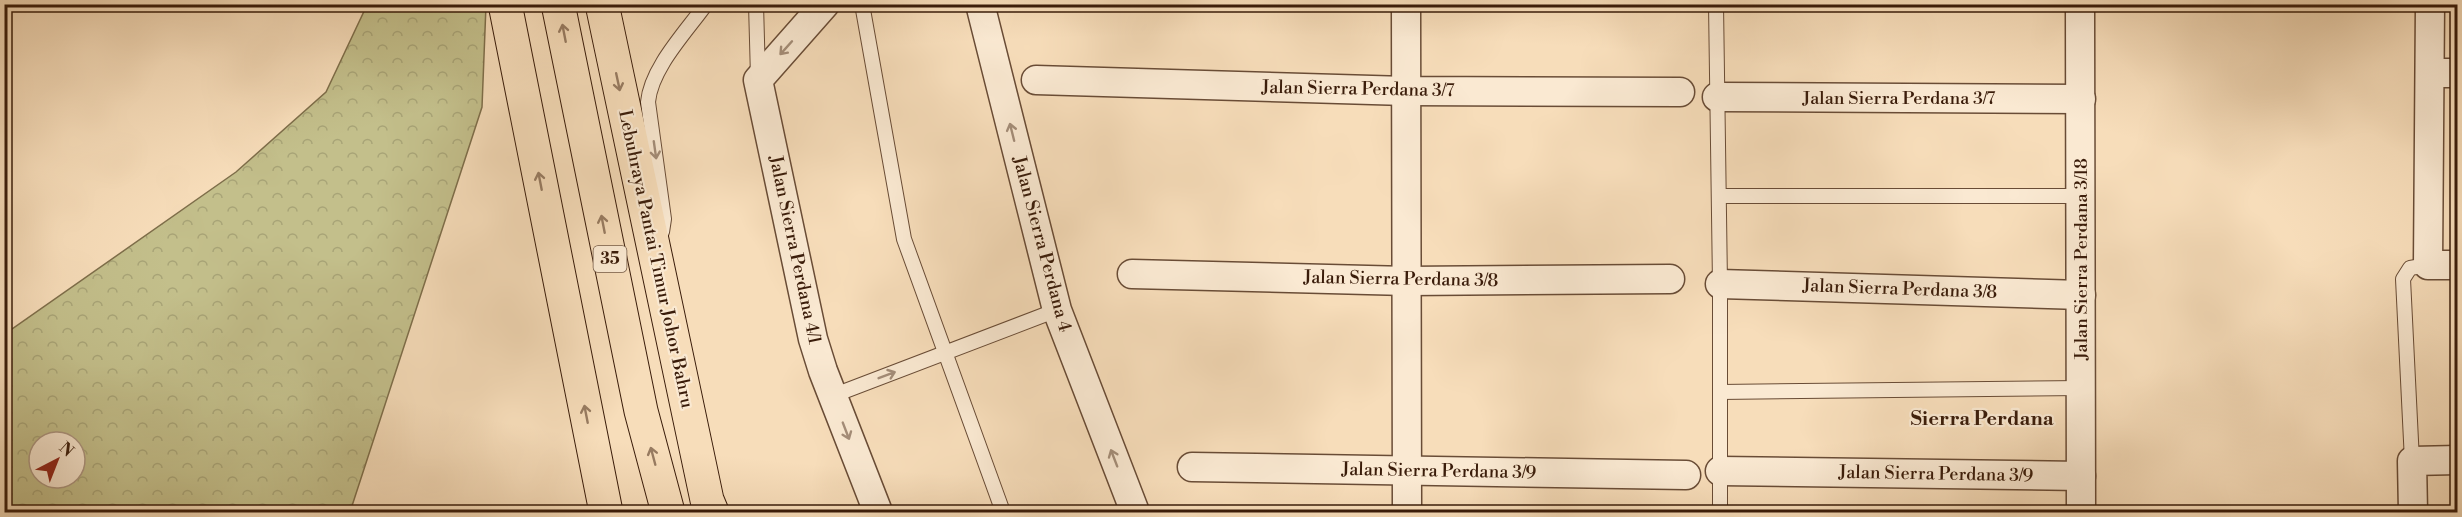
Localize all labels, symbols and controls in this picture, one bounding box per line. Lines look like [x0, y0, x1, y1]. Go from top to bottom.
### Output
one-way arrow [558, 24, 569, 44]
one-way arrow [779, 40, 793, 55]
one-way arrow [613, 72, 624, 92]
street label: Jalan Sierra Perdana 3/7 [1260, 76, 1455, 102]
street label: Jalan Sierra Perdana 3/7 [1802, 87, 1995, 110]
street label: Lebuhraya Pantai Timur Johor Bahru [613, 108, 699, 411]
one-way arrow [1005, 123, 1017, 142]
one-way arrow [649, 140, 660, 159]
street label: Jalan Sierra Perdana 4/1 [764, 153, 826, 347]
street label: Jalan Sierra Perdana 4 [1007, 153, 1077, 335]
street label: Jalan Sierra Perdana 3/18 [2070, 158, 2093, 361]
one-way arrow [534, 172, 545, 192]
one-way arrow [597, 215, 608, 235]
road number: 35 [594, 246, 626, 272]
street label: Jalan Sierra Perdana 3/8 [1302, 266, 1499, 292]
street label: Jalan Sierra Perdana 3/8 [1801, 274, 1998, 304]
one-way arrow [877, 369, 896, 380]
one-way arrow [580, 405, 591, 424]
district label: Sierra Perdana [1910, 407, 2054, 432]
one-way arrow [841, 421, 852, 439]
north arrow [27, 430, 87, 490]
text: N [55, 438, 78, 461]
one-way arrow [647, 447, 658, 466]
one-way arrow [1108, 449, 1119, 468]
street label: Jalan Sierra Perdana 3/9 [1340, 458, 1537, 484]
street label: Jalan Sierra Perdana 3/9 [1837, 461, 2034, 487]

